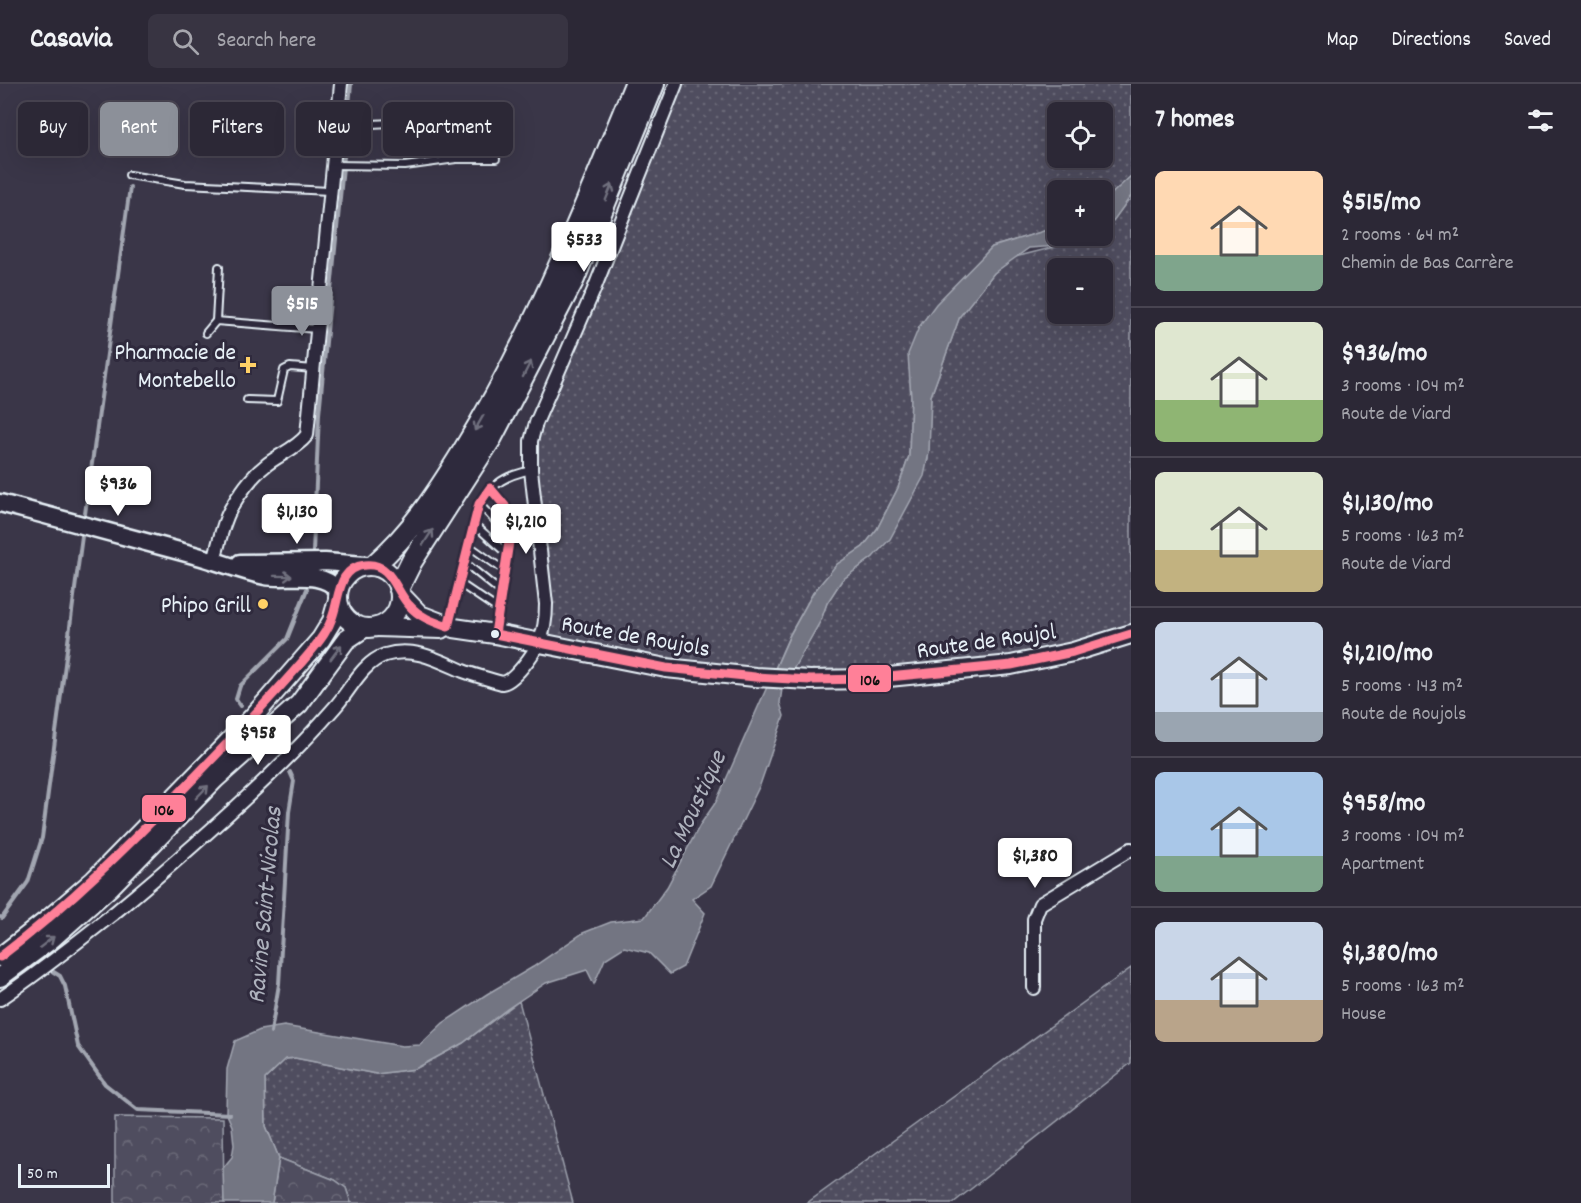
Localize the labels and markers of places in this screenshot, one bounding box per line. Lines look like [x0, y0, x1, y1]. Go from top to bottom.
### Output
pin: $533 [548, 222, 620, 273]
pin: $515 [266, 286, 338, 337]
place label: Pharmacie de Montebello [114, 337, 236, 399]
marker: Pharmacie de Montebello [241, 358, 255, 372]
pin: $936 [82, 466, 154, 517]
pin: $1,130 [248, 494, 346, 545]
pin: $1,210 [477, 504, 575, 555]
place label: Phipo Grill [161, 590, 251, 624]
marker: Phipo Grill [256, 597, 270, 611]
unlabelled marker [489, 628, 501, 640]
pin: $958 [222, 715, 294, 766]
pin: $1,380 [986, 838, 1084, 889]

